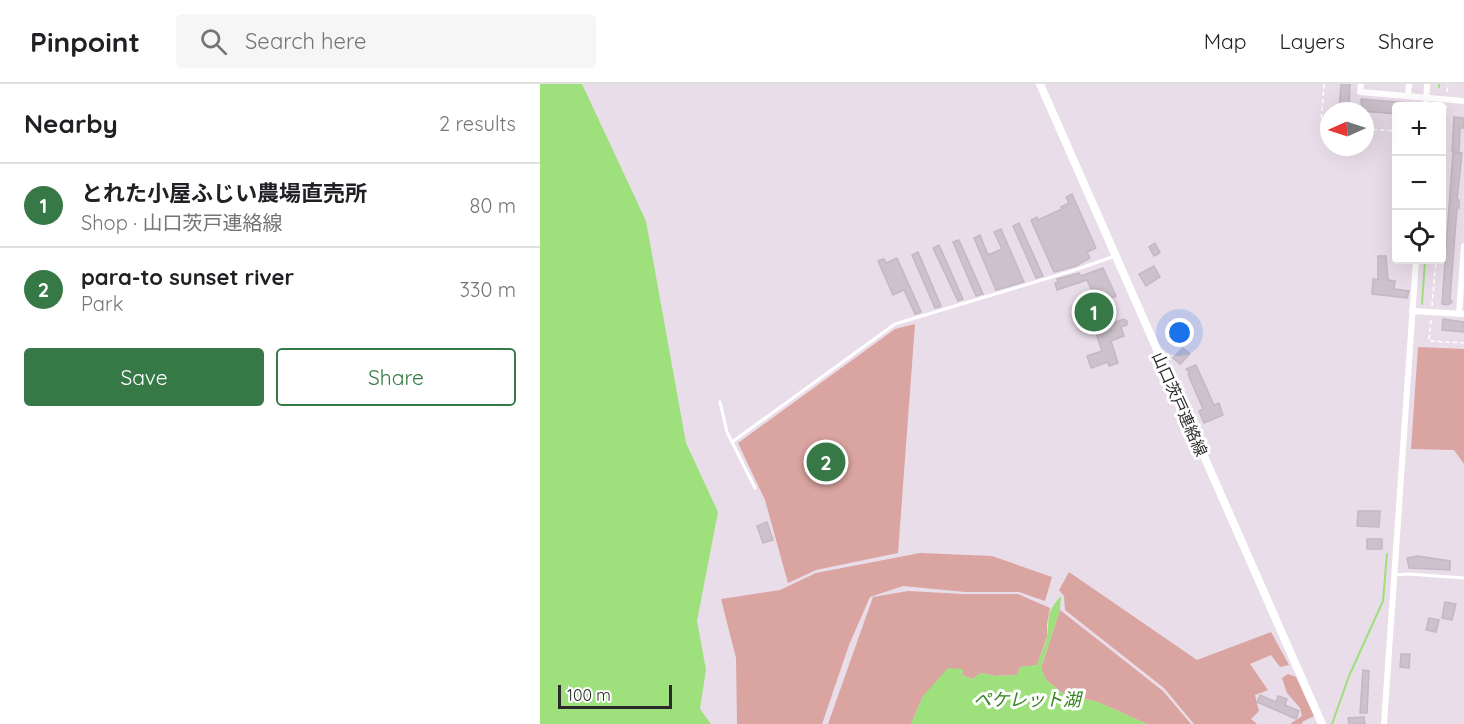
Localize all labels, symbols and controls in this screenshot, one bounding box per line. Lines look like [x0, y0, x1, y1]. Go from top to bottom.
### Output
search box [176, 14, 596, 68]
text: Pinpoint [30, 24, 140, 59]
icon: search [197, 25, 230, 58]
text: Search here [245, 27, 366, 55]
text: Map [1204, 28, 1247, 54]
text: Layers [1280, 28, 1345, 54]
text: Share [1378, 28, 1434, 54]
north arrow [1320, 102, 1374, 156]
map controls [1392, 102, 1446, 264]
button: + [1392, 102, 1446, 156]
text: Nearby [24, 107, 118, 140]
text: 2 results [439, 111, 516, 136]
button: − [1392, 156, 1446, 210]
text: とれた小屋ふじい農場直売所 [81, 179, 367, 207]
text: 1 [40, 193, 47, 218]
text: 80 m [470, 193, 516, 218]
text: Shop · 山口茨戸連絡線 [81, 210, 283, 235]
button: locate [1392, 210, 1446, 264]
text: para-to sunset river [81, 263, 294, 291]
text: 2 [38, 277, 49, 302]
text: 330 m [459, 277, 516, 302]
pin: 1 [1074, 290, 1114, 334]
text: Park [81, 291, 123, 316]
your location [1165, 318, 1194, 347]
button: Save [24, 348, 264, 406]
button: Share [276, 348, 516, 406]
street label: 山口茨戸連絡線 [1148, 349, 1212, 459]
pin: 2 [806, 440, 846, 484]
scale bar [558, 682, 672, 710]
text: 100 m [567, 685, 611, 705]
water label: ペケレット湖 [973, 688, 1084, 711]

